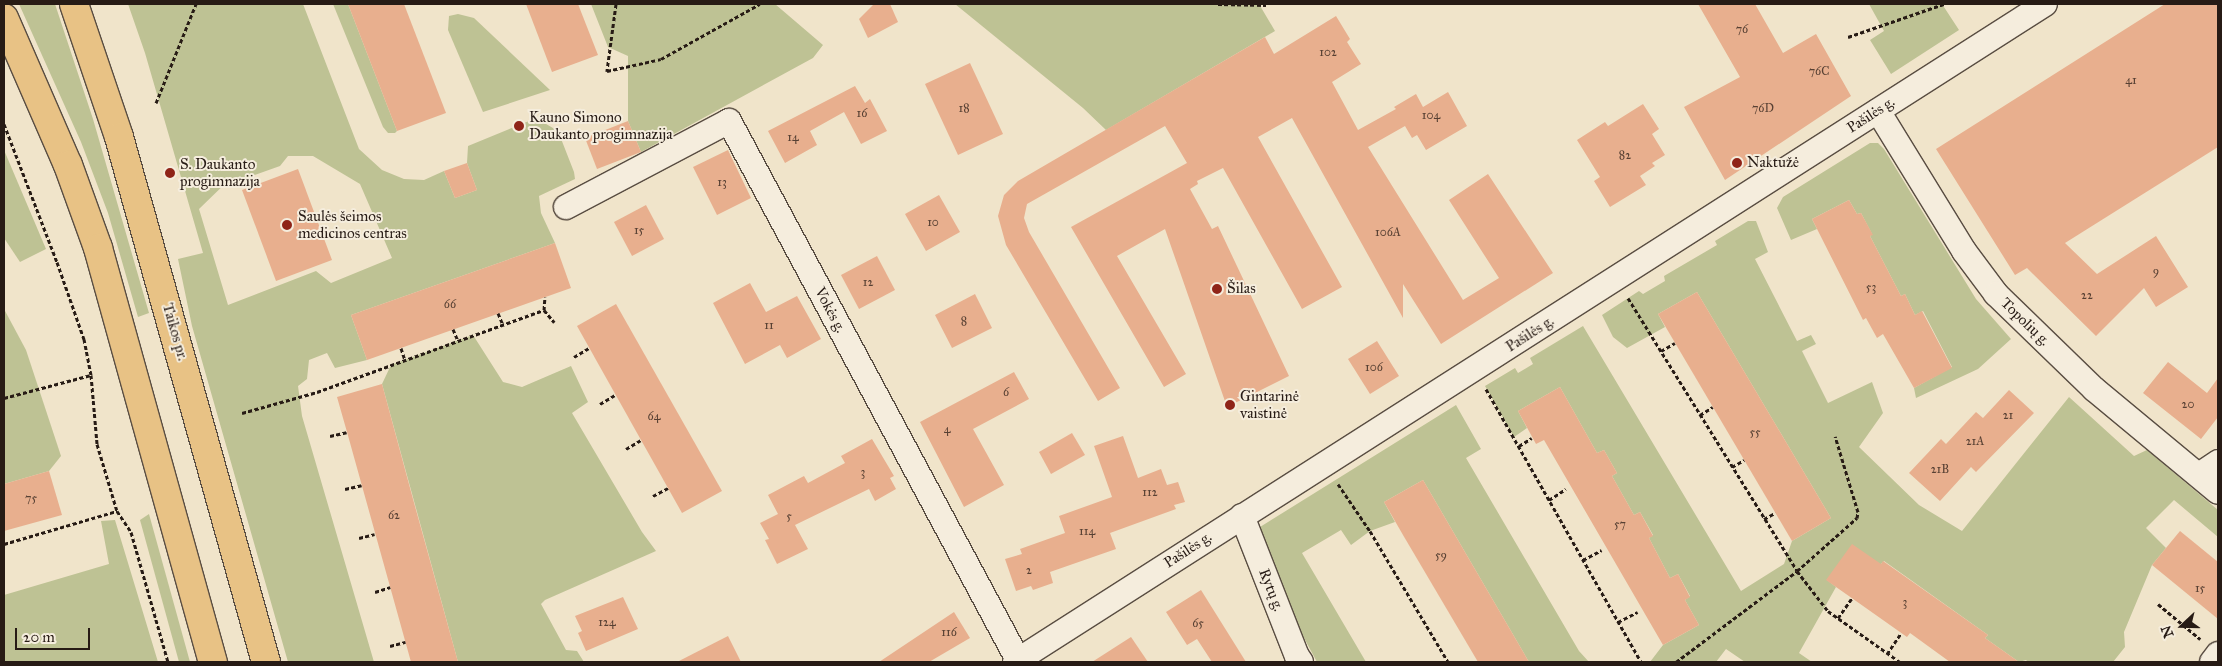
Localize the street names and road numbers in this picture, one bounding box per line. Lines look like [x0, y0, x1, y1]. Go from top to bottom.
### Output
street label: Pašilės g. [1844, 93, 1898, 137]
street label: Vokės g. [811, 284, 849, 336]
street label: Topolių g. [1997, 294, 2053, 350]
street label: Taikos pr. [158, 301, 192, 363]
street label: Pašilės g. [1503, 312, 1557, 356]
street label: Pašilės g. [1161, 528, 1215, 572]
street label: Rytų g. [1255, 566, 1287, 614]

